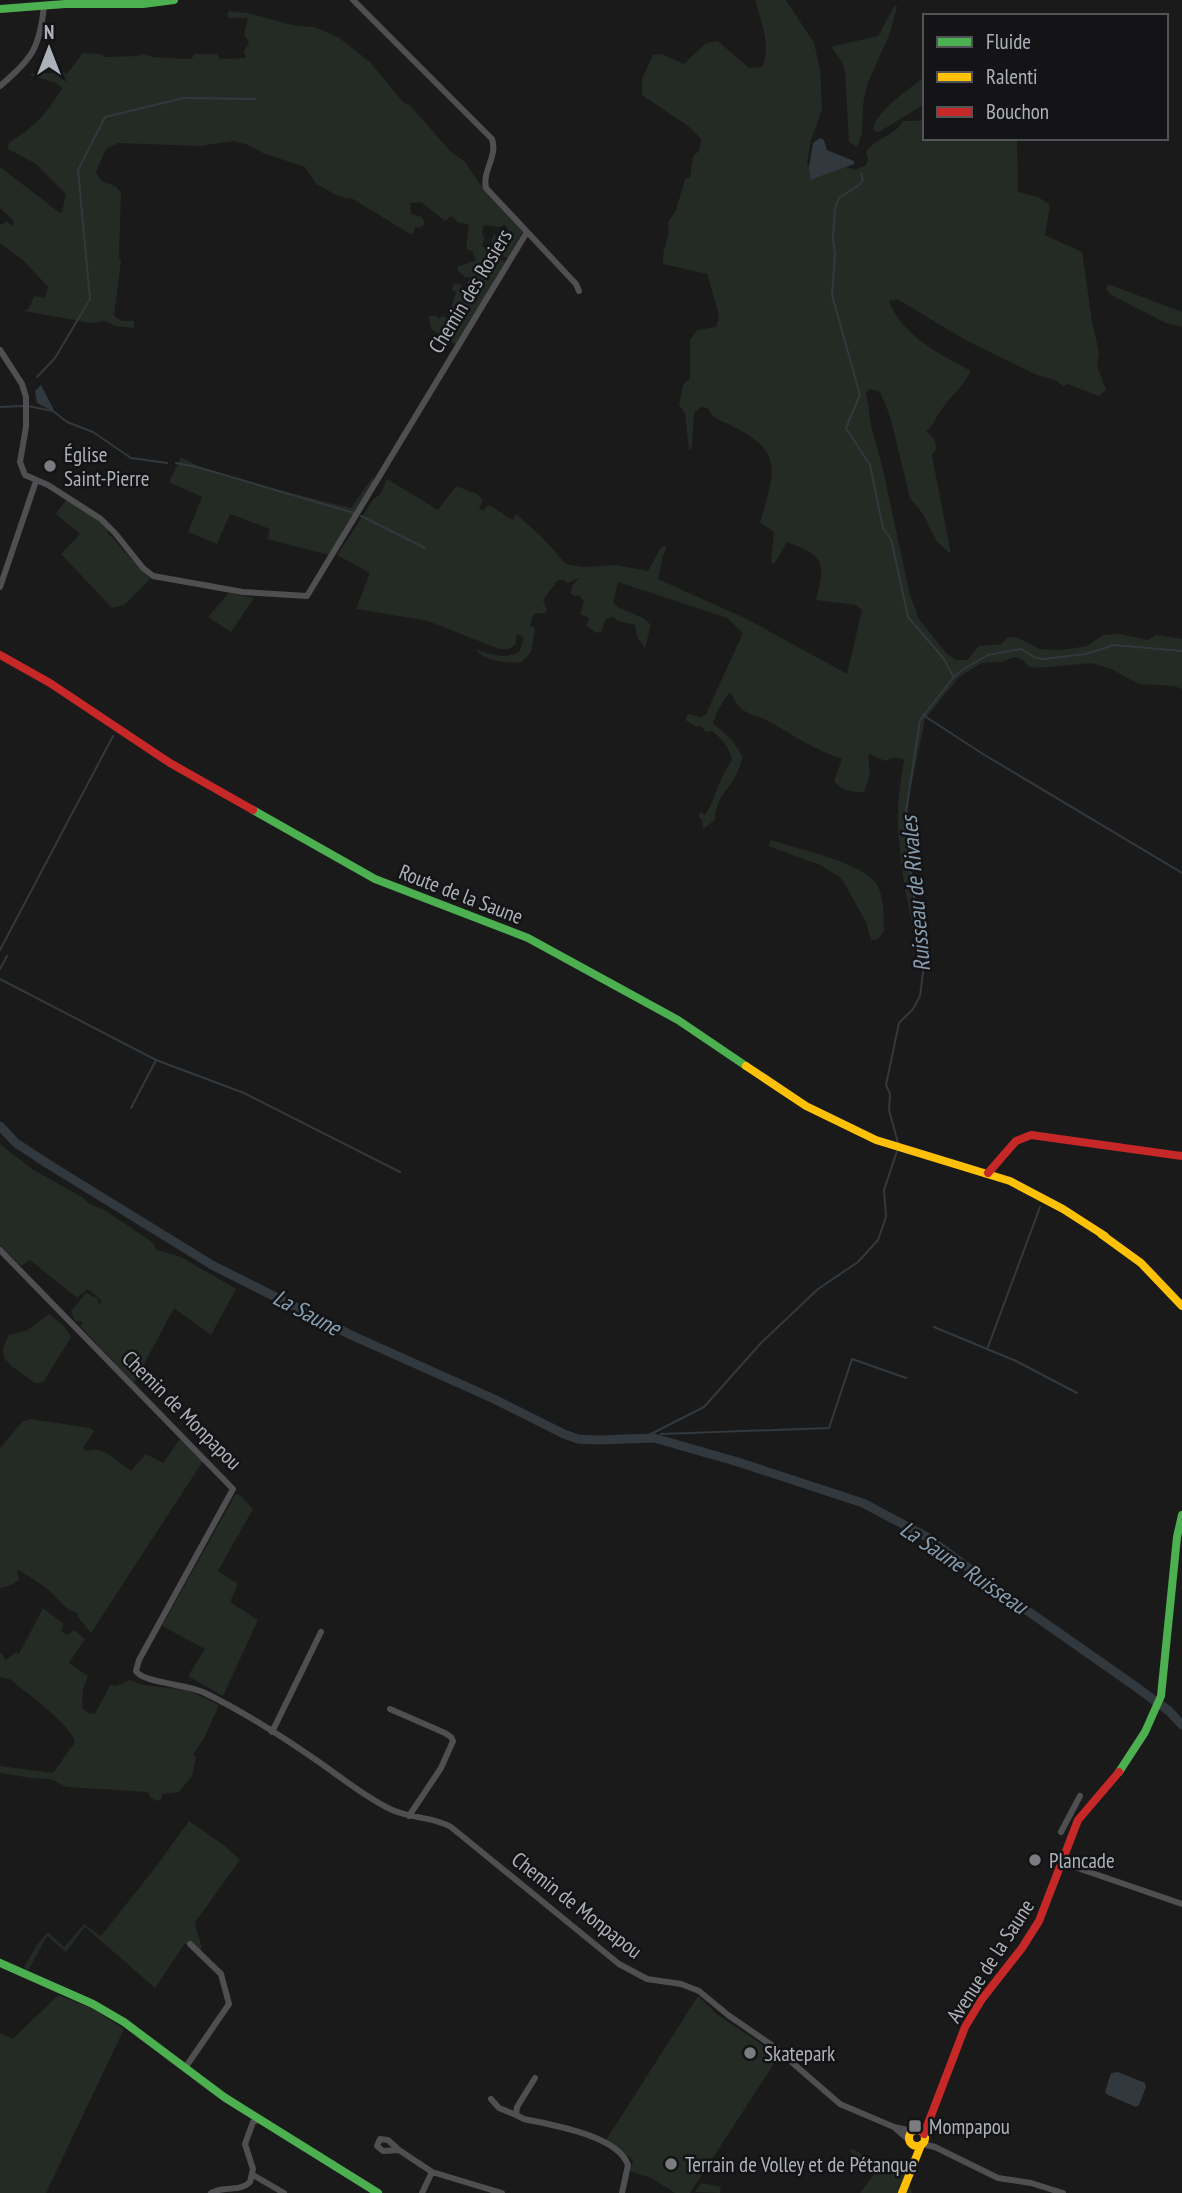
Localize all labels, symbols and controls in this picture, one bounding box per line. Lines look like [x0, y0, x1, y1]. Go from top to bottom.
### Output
north arrow [14, 14, 84, 84]
legend [923, 14, 1168, 140]
text: N [44, 20, 54, 44]
text: Fluide [986, 28, 1031, 55]
text: Ralenti [986, 63, 1038, 90]
text: Bouchon [986, 98, 1049, 125]
street label: Chemin des Rosiers [422, 224, 518, 358]
place label: Église Saint-Pierre [64, 441, 149, 492]
marker: Église Saint-Pierre [42, 458, 58, 474]
water label: Ruisseau de Rivales [894, 813, 936, 973]
street label: Route de la Saune [395, 858, 527, 930]
water label: La Saune [268, 1282, 347, 1342]
street label: Chemin de Monpapou [117, 1345, 247, 1475]
water label: La Saune Ruisseau [895, 1514, 1035, 1621]
street label: Chemin de Monpapou [506, 1846, 648, 1964]
place label: Plancade [1049, 1847, 1115, 1874]
marker: Plancade [1027, 1852, 1043, 1868]
street label: Avenue de la Saune [940, 1894, 1040, 2028]
place label: Skatepark [764, 2040, 835, 2067]
marker: Skatepark [742, 2045, 758, 2061]
place label: Mompapou [929, 2113, 1010, 2140]
marker: Mompapou [907, 2118, 923, 2134]
place label: Terrain de Volley et de Pétanque [685, 2151, 917, 2178]
marker: Terrain de Volley et de Pétanque [663, 2156, 679, 2172]

